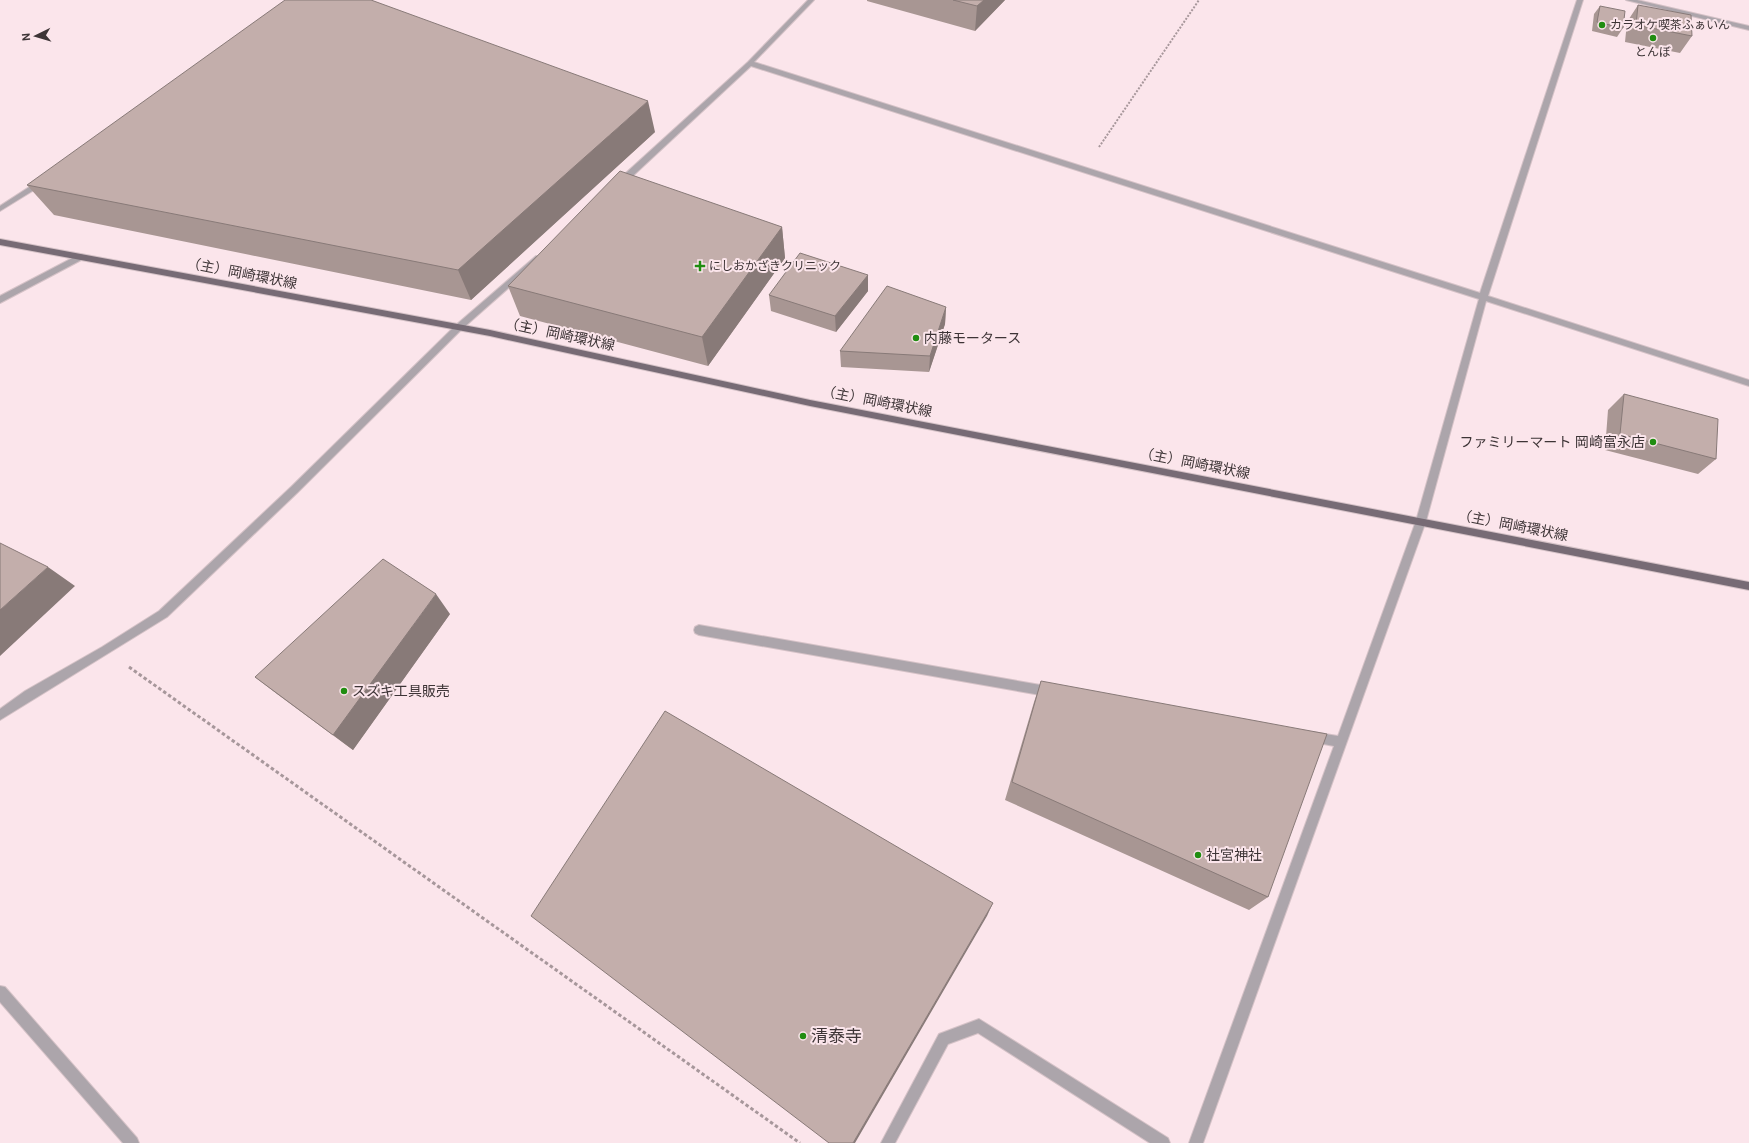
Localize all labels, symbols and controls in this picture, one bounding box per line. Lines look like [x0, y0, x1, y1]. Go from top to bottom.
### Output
north arrow [16, 16, 56, 56]
place label: カラオケ喫茶ふぁいん [1610, 18, 1730, 32]
marker: カラオケ喫茶ふぁいん [1597, 20, 1607, 30]
text: N [20, 32, 33, 41]
marker: とんぼ [1648, 33, 1658, 43]
place label: とんぼ [1635, 45, 1671, 59]
street label: （主）岡崎環状線 [186, 254, 298, 292]
place label: にしおかざきクリニック [709, 259, 841, 273]
marker: にしおかざきクリニック [694, 260, 706, 272]
street label: （主）岡崎環状線 [504, 315, 616, 353]
place label: 内藤モータース [924, 330, 1021, 346]
marker: 内藤モータース [911, 333, 921, 343]
street label: （主）岡崎環状線 [821, 382, 933, 420]
place label: ファミリーマート 岡崎富永店 [1460, 434, 1645, 450]
marker: ファミリーマート 岡崎富永店 [1648, 437, 1658, 447]
street label: （主）岡崎環状線 [1139, 444, 1251, 482]
street label: （主）岡崎環状線 [1457, 506, 1569, 544]
place label: スズキ工具販売 [352, 683, 450, 699]
marker: スズキ工具販売 [339, 686, 349, 696]
place label: 社宮神社 [1206, 847, 1262, 863]
marker: 社宮神社 [1193, 850, 1203, 860]
place label: 清泰寺 [811, 1026, 862, 1046]
marker: 清泰寺 [798, 1031, 808, 1041]

